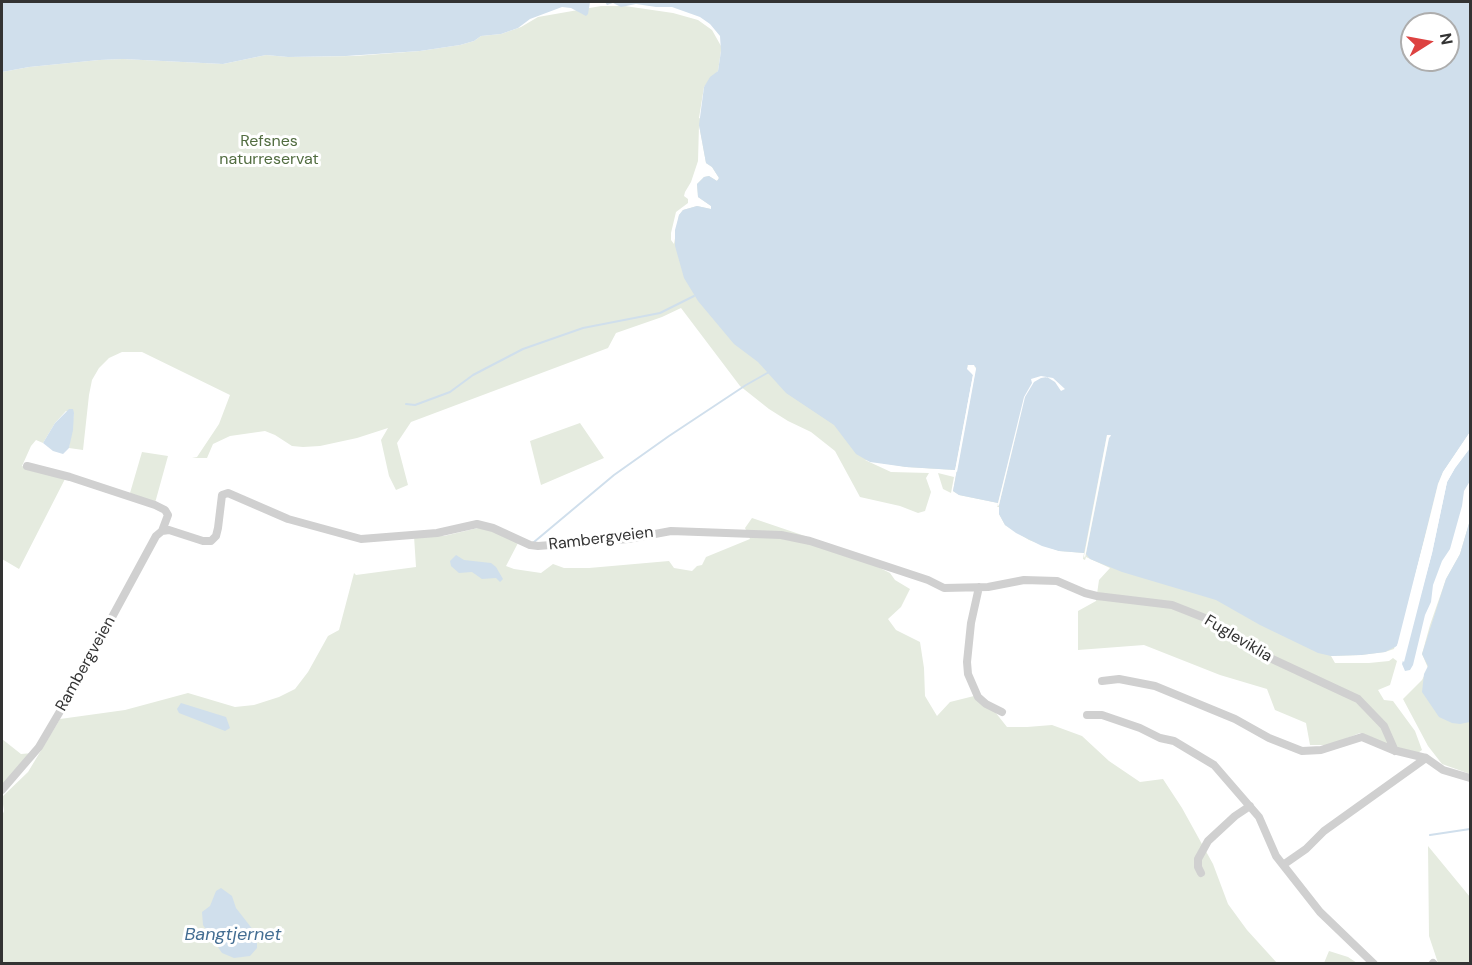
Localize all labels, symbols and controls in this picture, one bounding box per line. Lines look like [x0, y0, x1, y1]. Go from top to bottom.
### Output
north arrow [1400, 12, 1460, 72]
text: N [1435, 31, 1458, 47]
park label: Refsnes naturreservat [219, 132, 319, 170]
street label: Rambergveien [548, 523, 654, 555]
street label: Fugleviklia [1201, 611, 1275, 667]
street label: Rambergveien [52, 613, 120, 715]
water label: Bangtjernet [184, 924, 282, 946]

